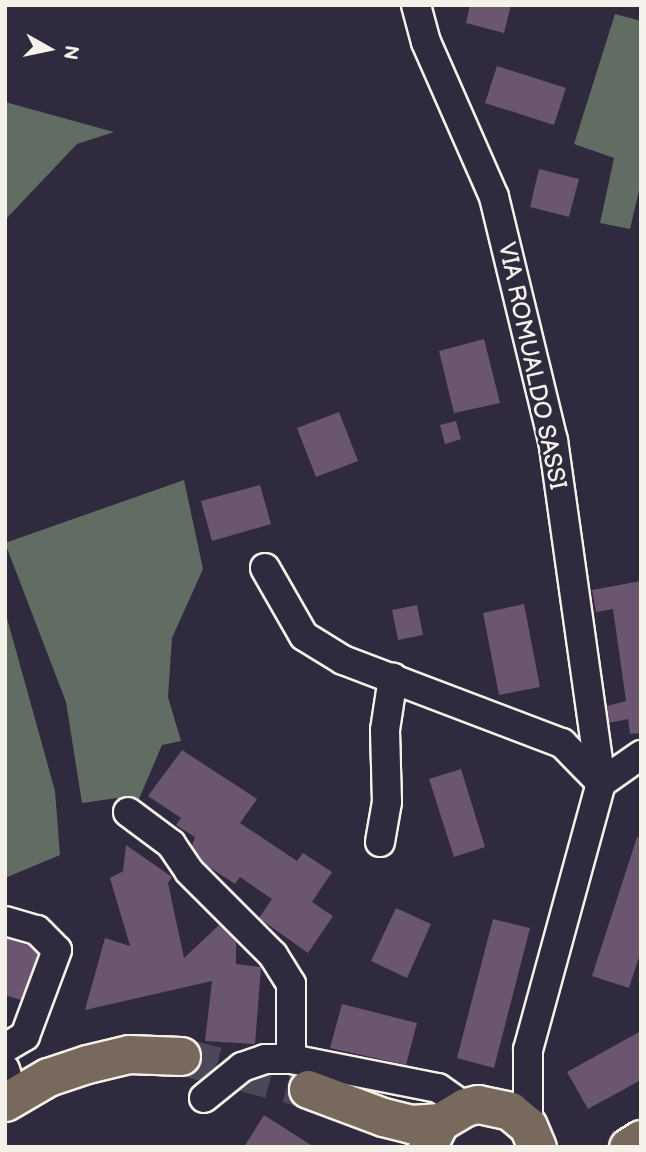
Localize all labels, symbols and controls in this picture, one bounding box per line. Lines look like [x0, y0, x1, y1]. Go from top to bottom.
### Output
north arrow [14, 14, 84, 84]
text: N [58, 44, 83, 61]
street label: VIA ROMUALDO SASSI [492, 239, 572, 493]

